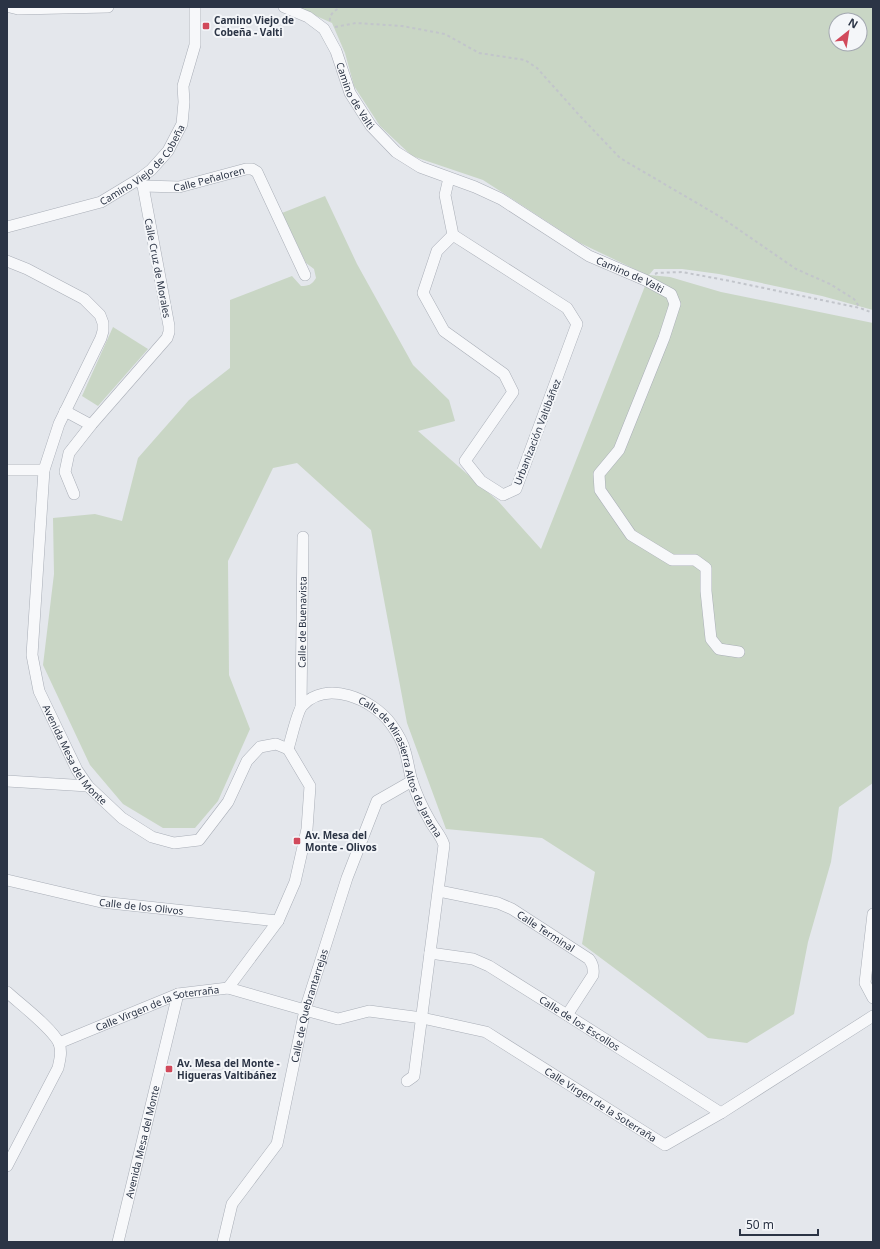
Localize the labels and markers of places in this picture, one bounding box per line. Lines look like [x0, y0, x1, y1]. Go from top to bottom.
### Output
place label: Camino Viejo de Cobeña - Valti [214, 13, 294, 39]
marker: Camino Viejo de Cobeña - Valti [201, 21, 211, 31]
place label: Av. Mesa del Monte - Olivos [305, 828, 377, 854]
marker: Av. Mesa del Monte - Olivos [292, 836, 302, 846]
place label: Av. Mesa del Monte - Higueras Valtibáñez [177, 1056, 280, 1082]
marker: Av. Mesa del Monte - Higueras Valtibáñez [164, 1064, 174, 1074]

